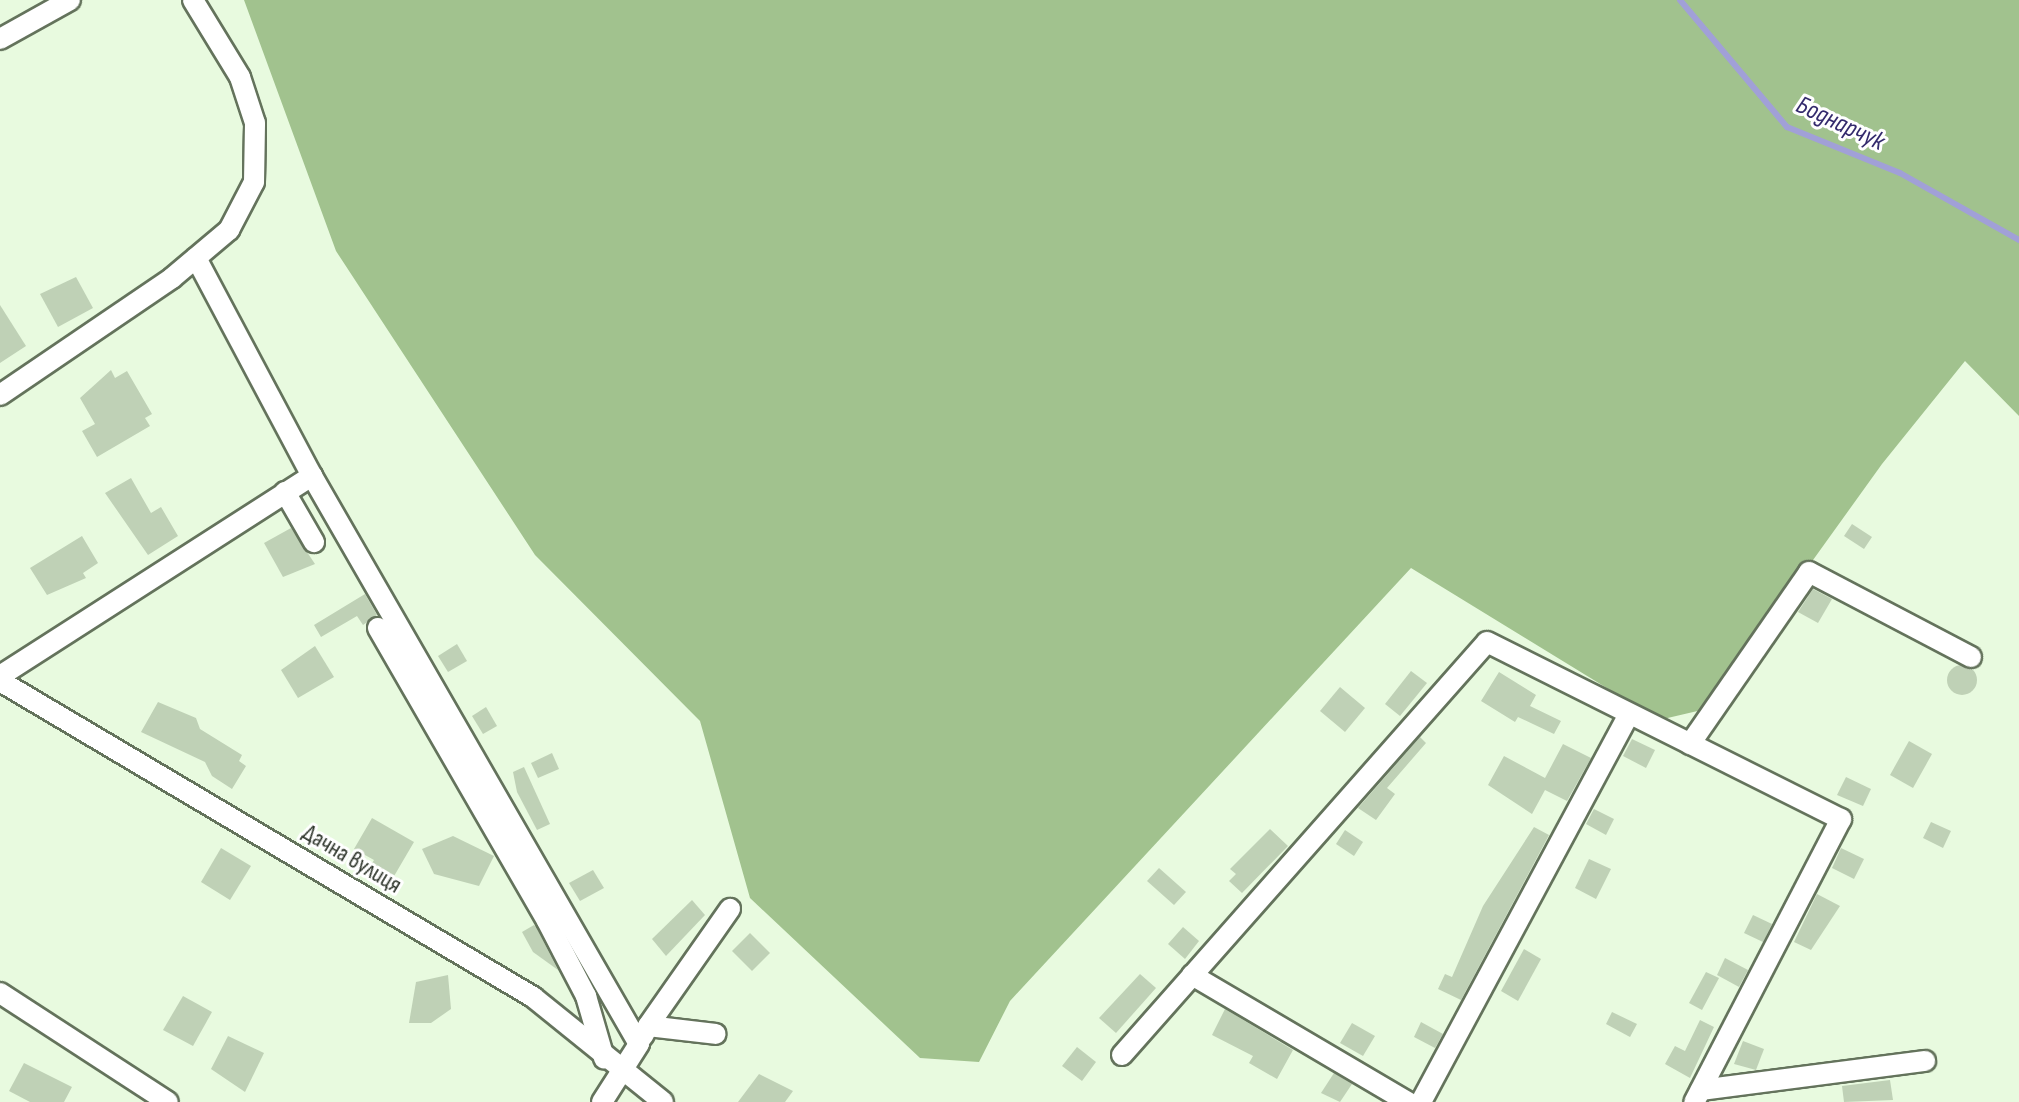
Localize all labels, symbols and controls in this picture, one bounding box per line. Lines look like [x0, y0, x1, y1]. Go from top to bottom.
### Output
water label: Боднарчук [1791, 90, 1889, 158]
street label: Дачна вулиця [297, 818, 407, 900]

